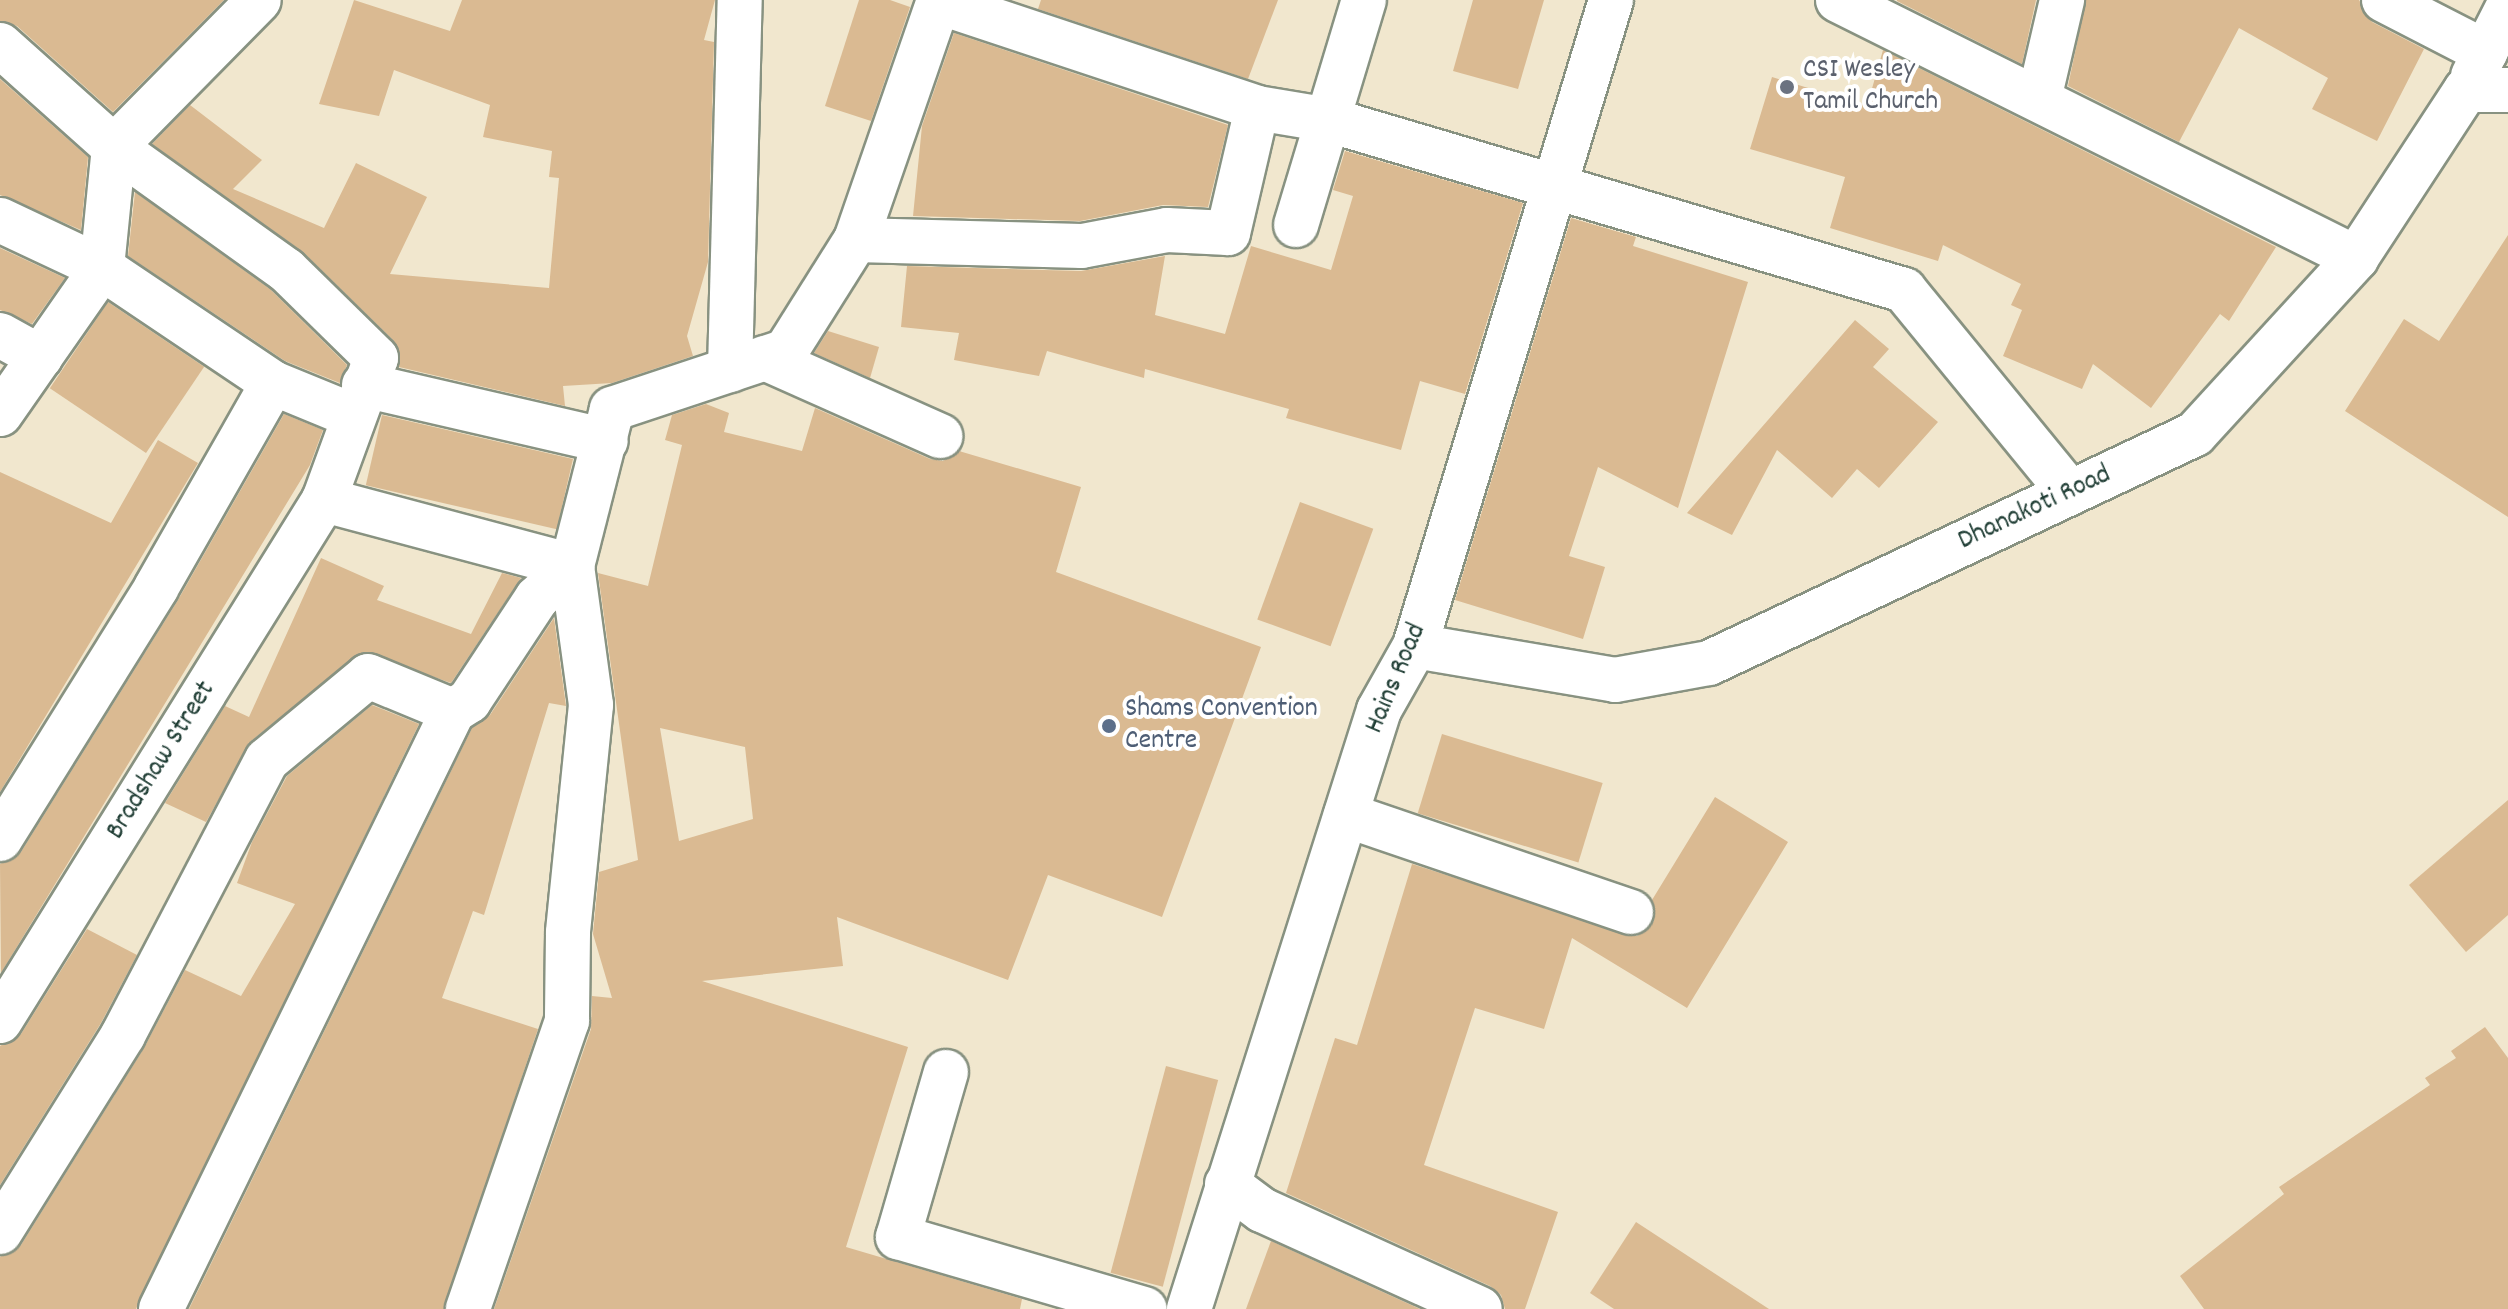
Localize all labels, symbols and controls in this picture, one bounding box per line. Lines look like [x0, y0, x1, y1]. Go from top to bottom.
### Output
place label: CSI Wesley Tamil Church [1803, 54, 1938, 120]
marker: CSI Wesley Tamil Church [1778, 78, 1796, 96]
street label: Dhanakoti Road [1953, 459, 2117, 559]
street label: Hains Road [1359, 619, 1435, 739]
street label: Bradshaw Street [100, 676, 224, 846]
place label: Shams Convention Centre [1125, 693, 1318, 759]
marker: Shams Convention Centre [1100, 717, 1118, 735]

